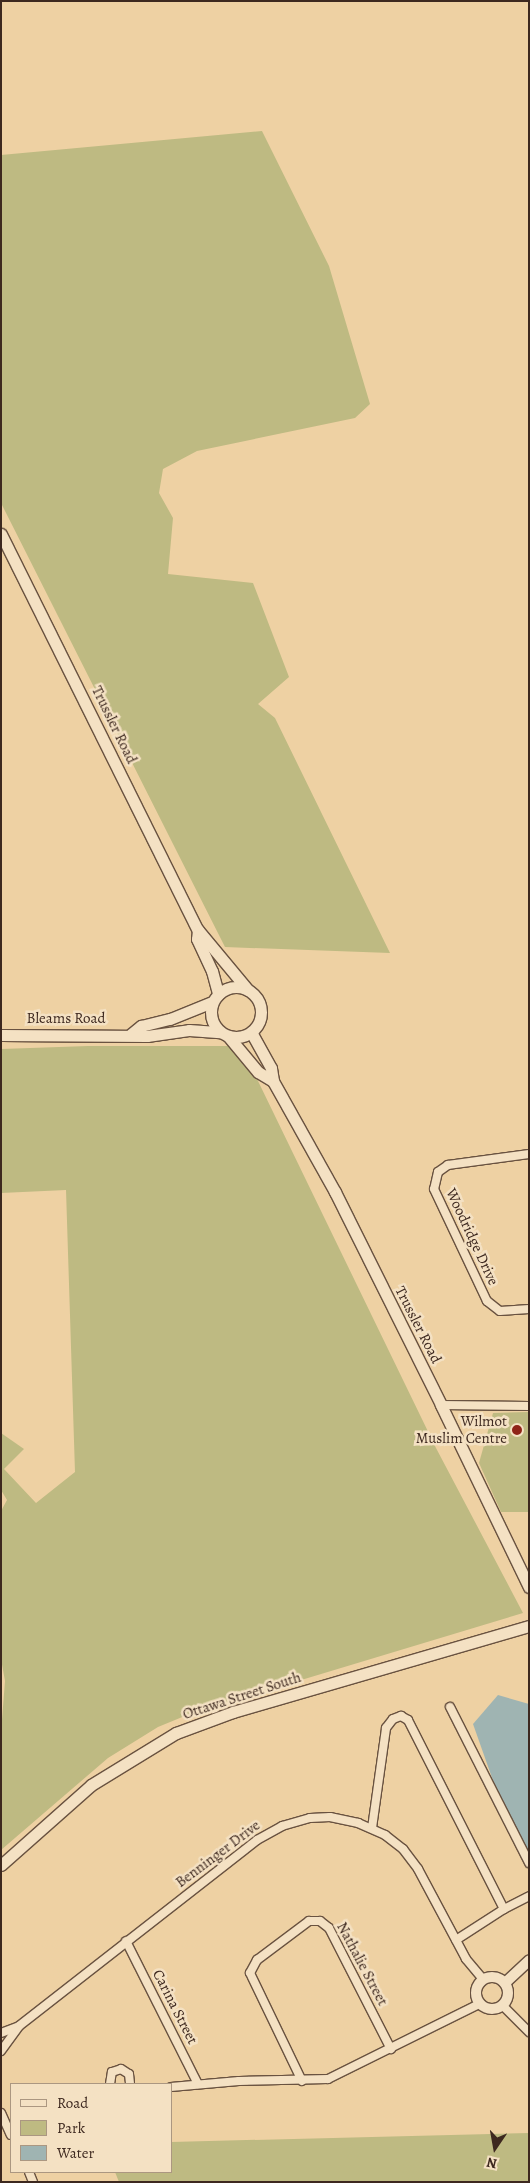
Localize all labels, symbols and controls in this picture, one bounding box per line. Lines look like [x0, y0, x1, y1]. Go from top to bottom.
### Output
street label: Trussler Road [88, 683, 140, 767]
street label: Bleams Road [26, 1010, 106, 1028]
street label: Woodridge Drive [442, 1186, 502, 1288]
street label: Trussler Road [391, 1283, 445, 1367]
place label: Wilmot Muslim Centre [416, 1412, 507, 1447]
marker: Wilmot Muslim Centre [511, 1424, 523, 1436]
street label: Ottawa Street South [181, 1668, 303, 1724]
street label: Benninger Drive [172, 1816, 264, 1892]
street label: Nathalie Street [332, 1919, 392, 2009]
street label: Carina Street [148, 1967, 202, 2047]
legend [10, 2083, 172, 2173]
text: Road [57, 2093, 88, 2113]
text: Park [57, 2118, 85, 2138]
north arrow [470, 2123, 520, 2173]
text: Water [57, 2143, 94, 2163]
text: N [485, 2153, 499, 2174]

